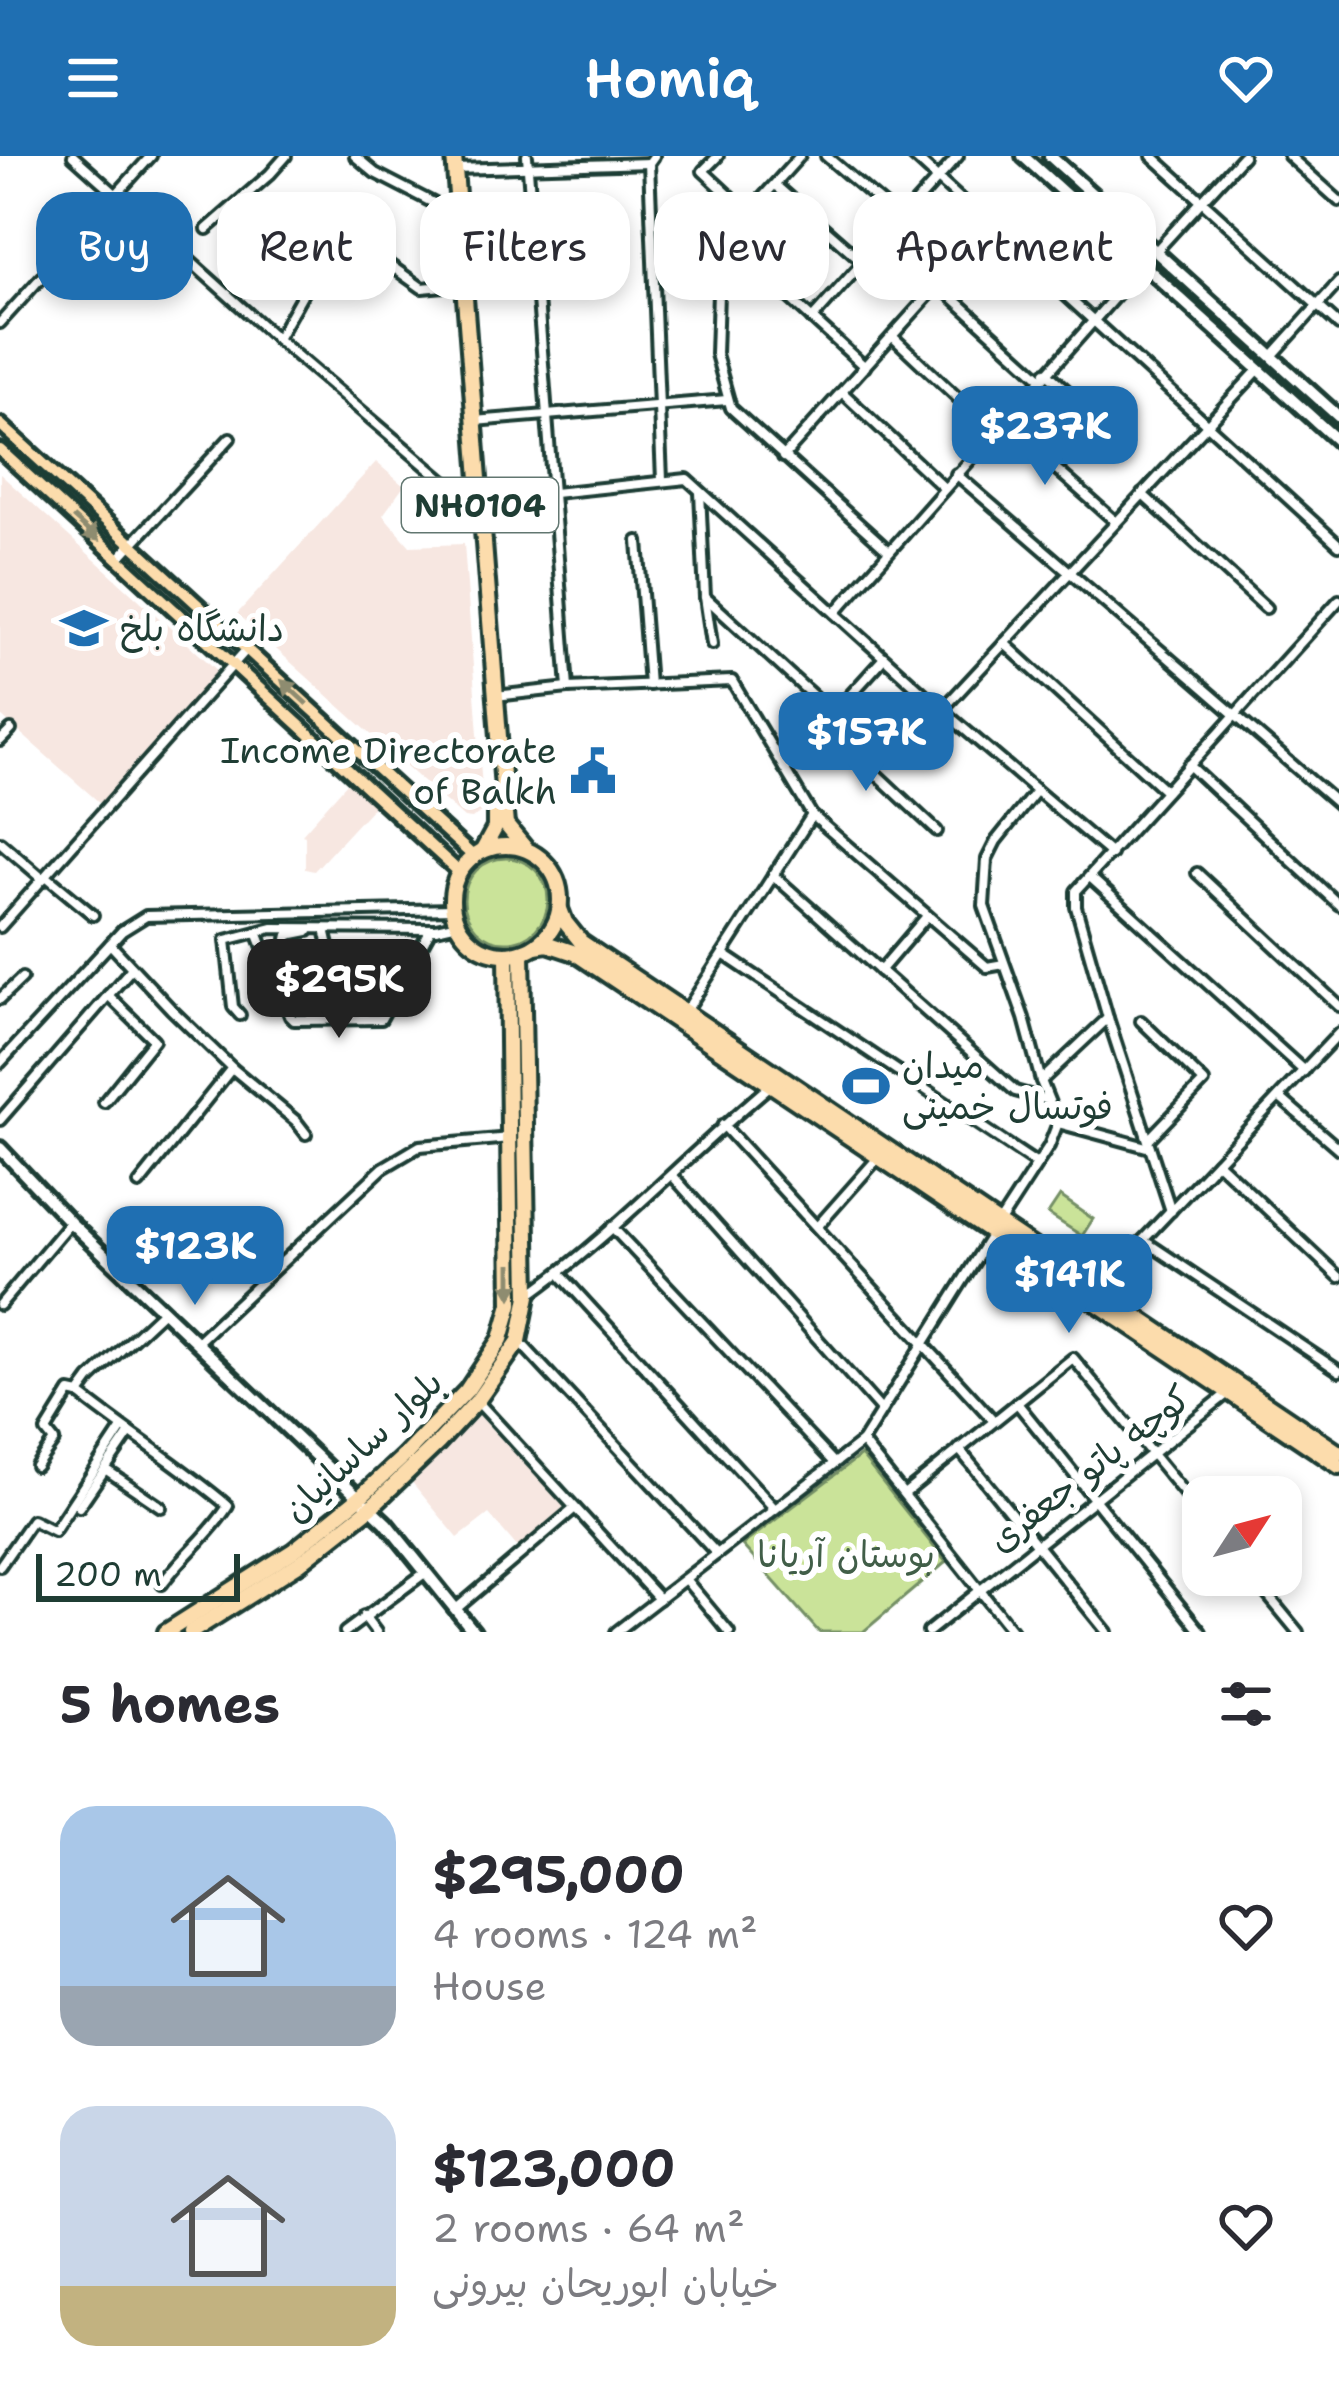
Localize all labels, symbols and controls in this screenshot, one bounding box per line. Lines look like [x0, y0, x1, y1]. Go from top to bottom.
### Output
text: Homiq [584, 42, 755, 114]
icon: menu [60, 45, 126, 111]
icon: heart [1213, 45, 1279, 111]
chip: Buy [36, 192, 193, 300]
chip: Rent [217, 192, 396, 300]
chip: Filters [420, 192, 630, 300]
chip: New [654, 192, 829, 300]
chip: Apartment [853, 192, 1156, 300]
pin: $237K [961, 386, 1129, 488]
text: $237K [979, 399, 1111, 451]
road number: NH0104 [402, 478, 558, 532]
one-way arrow [72, 515, 101, 542]
school or university icon: دانشگاه بلخ [59, 603, 109, 653]
place label: دانشگاه بلخ [120, 604, 284, 653]
one-way arrow [280, 679, 309, 706]
pin: $157K [782, 692, 950, 794]
text: $157K [806, 705, 926, 757]
place label: Income Directorate of Balkh [220, 726, 557, 816]
public building icon: Income Directorate of Balkh [568, 746, 618, 796]
pin: $295K [255, 939, 423, 1041]
text: $295K [274, 952, 404, 1004]
place label: میدان فوتسال خمینی [902, 1041, 1113, 1131]
sports icon: میدان فوتسال خمینی [841, 1061, 891, 1111]
pin: $123K [111, 1206, 279, 1308]
text: $123K [134, 1219, 256, 1271]
pin: $141K [985, 1234, 1153, 1336]
text: $141K [1013, 1247, 1125, 1299]
one-way arrow [501, 1263, 521, 1301]
street label: بلوار ساسانیان [271, 1358, 453, 1533]
street label: کوچه پاتو جعفری [978, 1374, 1201, 1563]
north arrow [1182, 1476, 1302, 1596]
map controls [1182, 1476, 1302, 1596]
park label: بوستان آریانا [757, 1530, 935, 1579]
scale bar [36, 1548, 240, 1601]
text: 200 m [54, 1552, 162, 1597]
text: 5 homes [60, 1670, 280, 1738]
icon: filters [1213, 1671, 1279, 1737]
text: $295,000 [432, 1840, 685, 1908]
icon: home [156, 1854, 300, 1998]
icon: heart [1213, 1893, 1279, 1959]
text: 4 rooms · 124 m² [432, 1908, 758, 1960]
text: House [432, 1960, 547, 2012]
text: $123,000 [432, 2134, 675, 2202]
icon: home [156, 2154, 300, 2298]
icon: heart [1213, 2193, 1279, 2259]
text: 2 rooms · 64 m² [432, 2202, 745, 2254]
text: خیابان ابوریحان بیرونی [432, 2257, 779, 2309]

